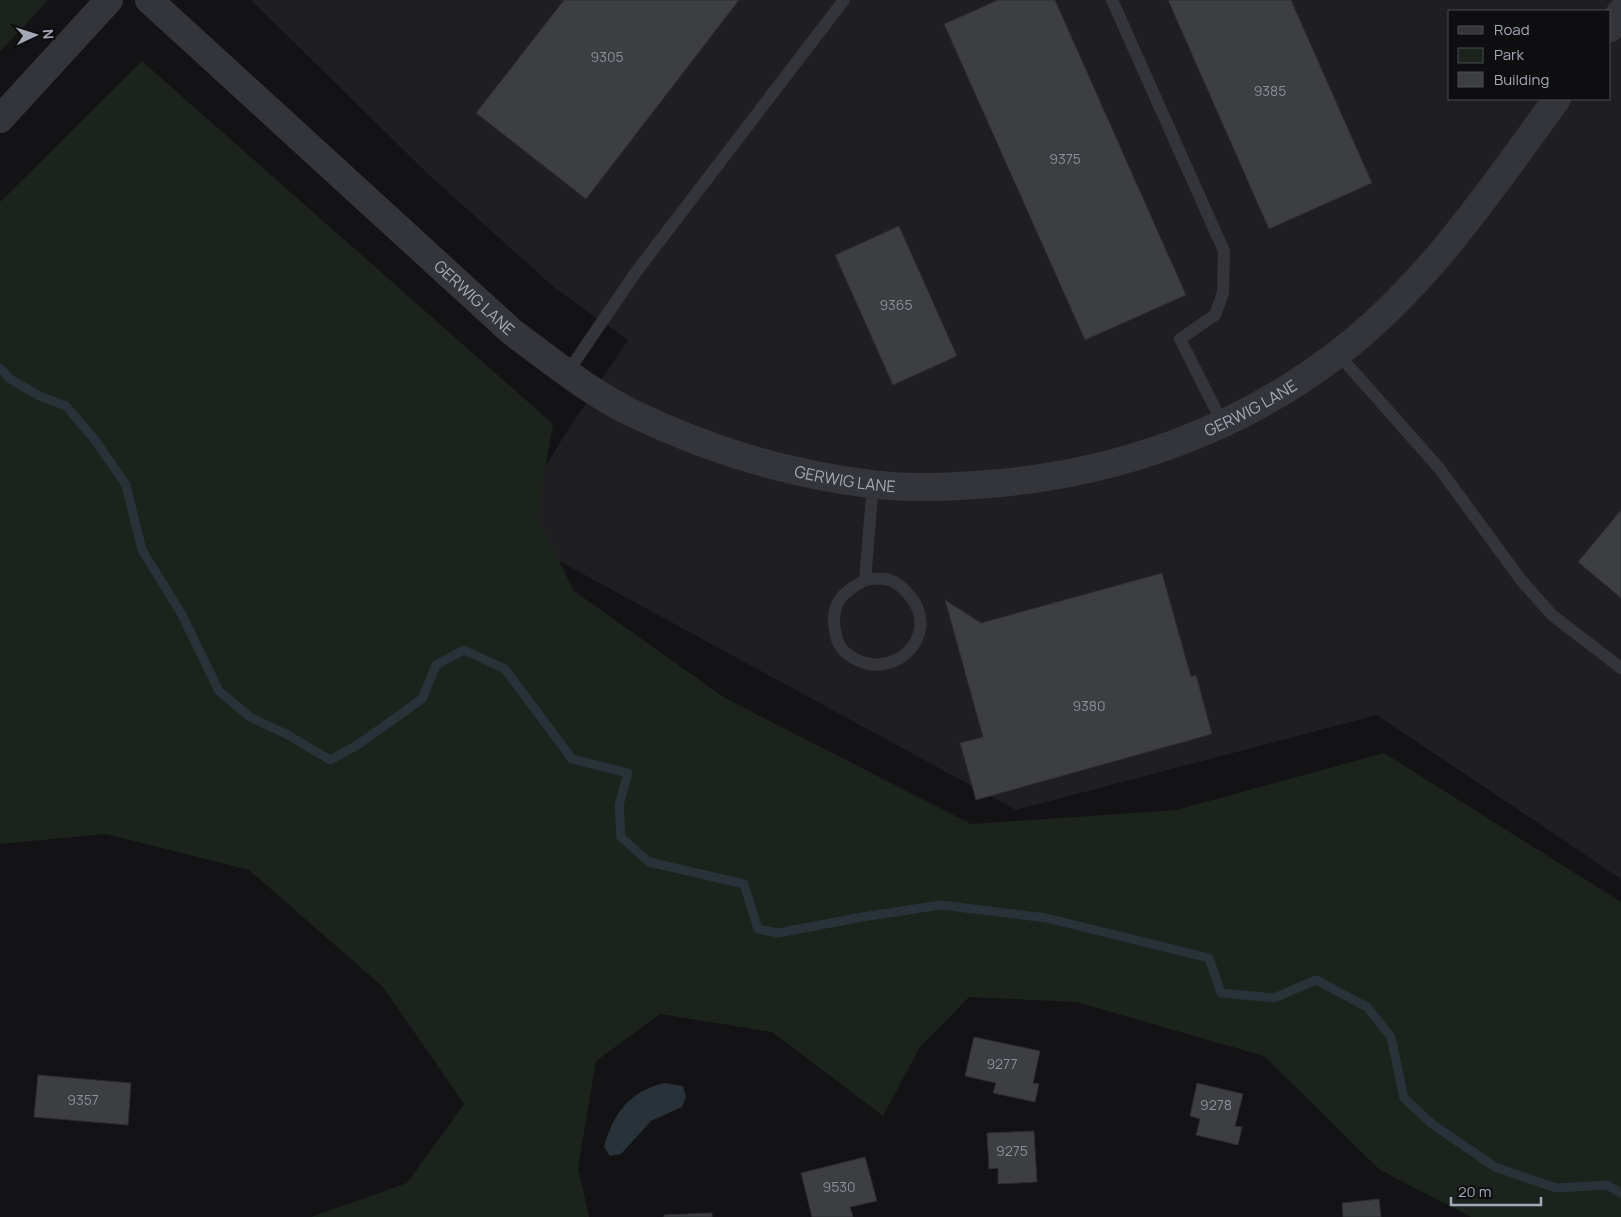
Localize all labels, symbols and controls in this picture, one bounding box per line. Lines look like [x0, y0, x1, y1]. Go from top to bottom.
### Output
north arrow [10, 10, 60, 60]
legend [1448, 10, 1611, 100]
text: Road [1494, 19, 1530, 40]
text: N [39, 28, 58, 40]
text: Park [1494, 44, 1524, 65]
house number: 9305 [590, 47, 624, 66]
text: Building [1494, 69, 1549, 90]
house number: 9385 [1254, 81, 1286, 100]
house number: 9375 [1049, 149, 1081, 168]
street label: GERWIG LANE [429, 255, 520, 340]
house number: 9365 [879, 295, 913, 314]
street label: GERWIG LANE [1201, 374, 1301, 441]
street label: GERWIG LANE [792, 460, 896, 497]
house number: 9380 [1072, 696, 1106, 715]
house number: 9277 [986, 1054, 1018, 1073]
house number: 9357 [67, 1090, 99, 1109]
house number: 9278 [1200, 1095, 1232, 1114]
house number: 9275 [996, 1141, 1028, 1160]
scale bar [1451, 1174, 1541, 1206]
house number: 9530 [822, 1177, 856, 1196]
text: 20 m [1458, 1181, 1491, 1202]

